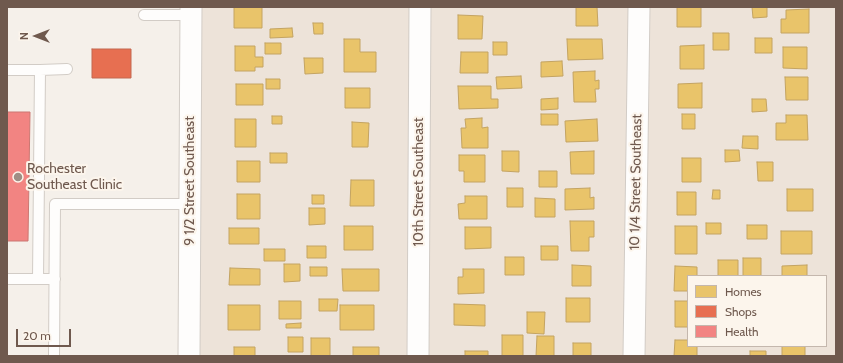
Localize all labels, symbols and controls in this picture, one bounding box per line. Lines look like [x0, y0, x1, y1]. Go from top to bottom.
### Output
north arrow [16, 16, 56, 56]
text: N [17, 32, 31, 40]
street label: 10 1/4 Street Southeast [626, 114, 646, 250]
street label: 9 1/2 Street Southeast [182, 116, 198, 246]
street label: 10th Street Southeast [411, 118, 427, 246]
place label: Rochester Southeast Clinic [27, 161, 122, 194]
marker: Rochester Southeast Clinic [12, 171, 24, 183]
legend [687, 275, 827, 347]
text: Homes [725, 284, 762, 299]
text: Shops [725, 304, 757, 319]
scale bar [18, 321, 73, 347]
text: Health [725, 324, 759, 339]
text: 20 m [23, 328, 51, 343]

